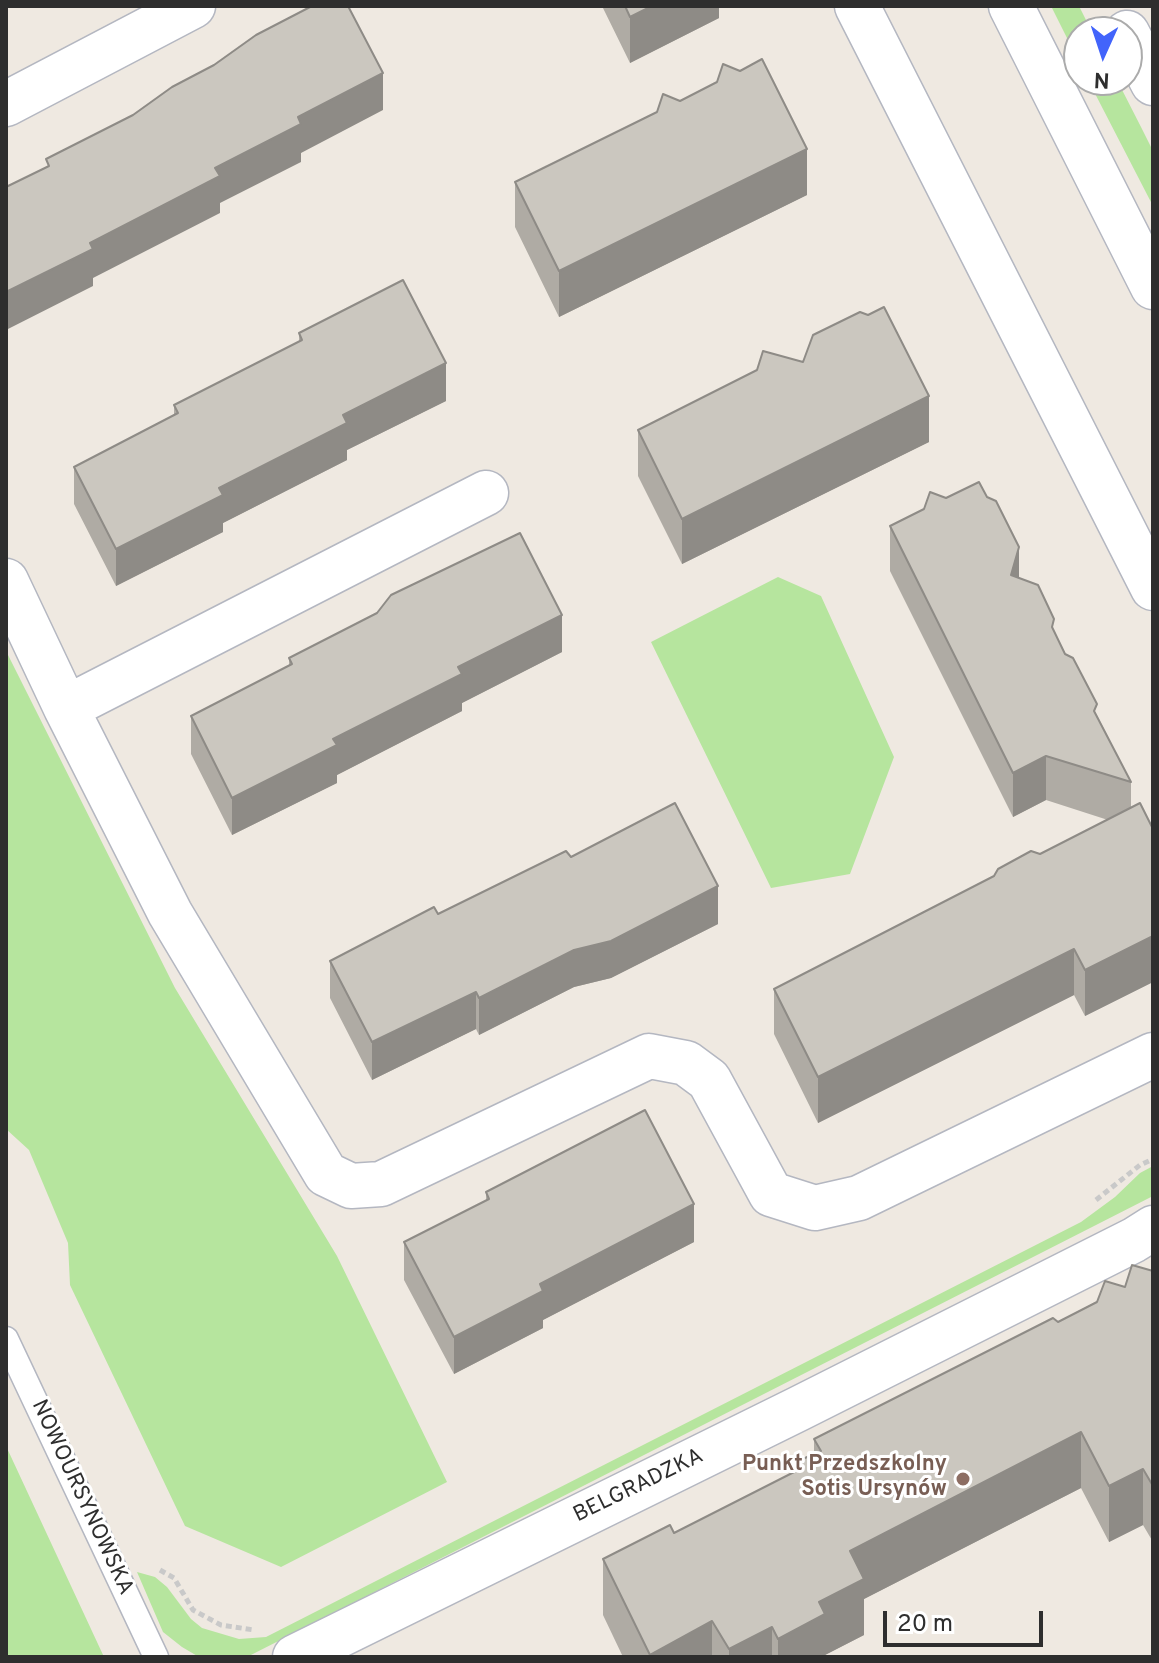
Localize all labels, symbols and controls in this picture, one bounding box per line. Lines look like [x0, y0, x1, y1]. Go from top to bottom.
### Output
north arrow [1063, 16, 1143, 96]
text: N [1093, 65, 1110, 92]
street label: NOWOURSYNOWSKA [24, 1396, 138, 1600]
street label: BELGRADZKA [570, 1444, 708, 1530]
place label: Punkt Przedszkolny Sotis Ursynów [742, 1453, 947, 1504]
marker: Punkt Przedszkolny Sotis Ursynów [954, 1470, 972, 1488]
scale bar [887, 1595, 1047, 1645]
text: 20 m [897, 1610, 953, 1640]

